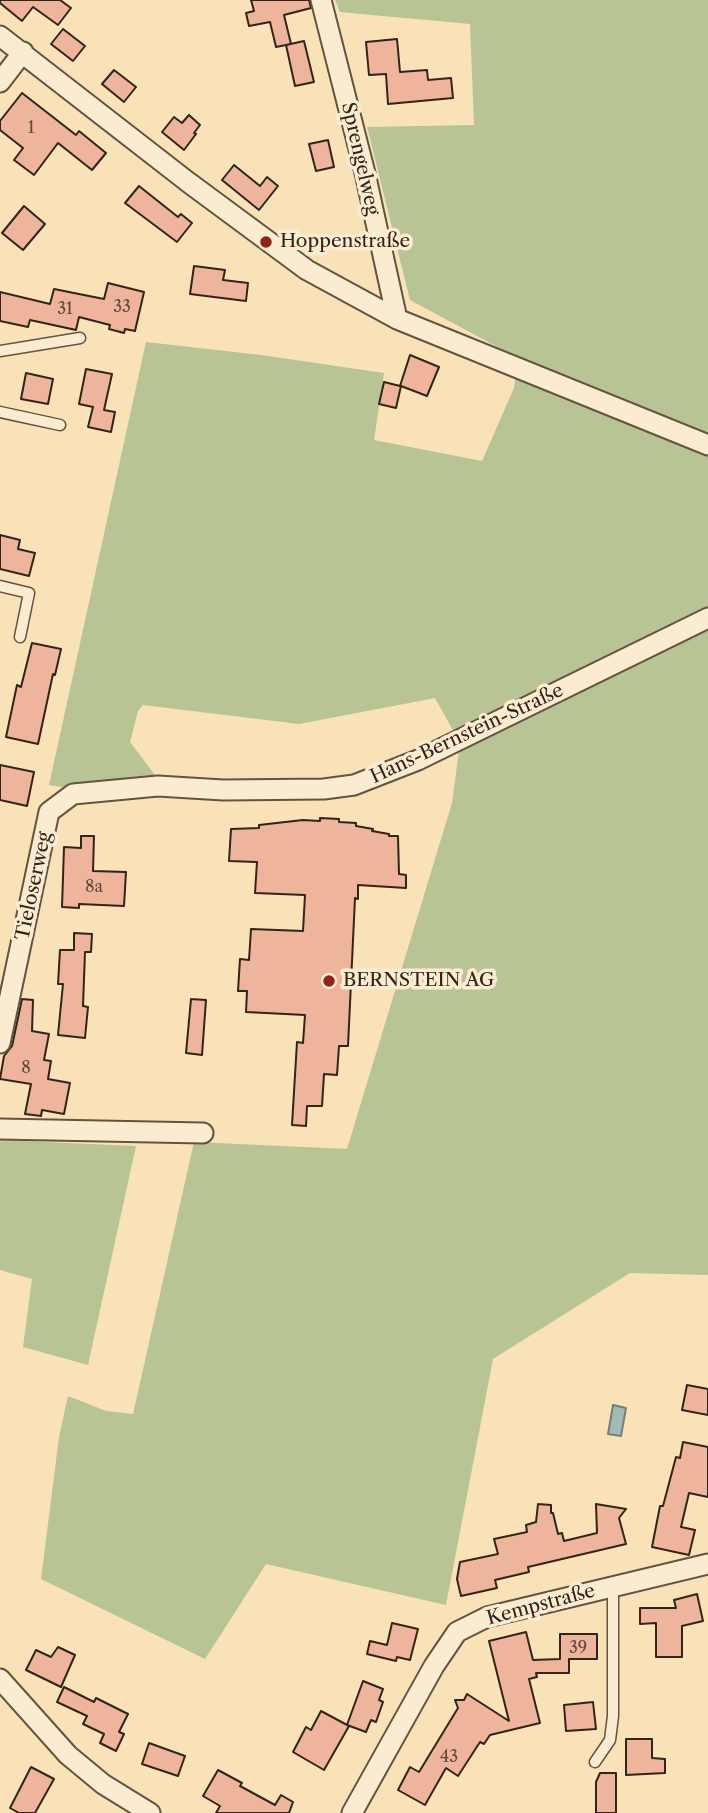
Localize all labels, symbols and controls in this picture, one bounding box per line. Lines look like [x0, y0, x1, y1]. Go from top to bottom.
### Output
street label: Sprengelweg [336, 100, 384, 218]
house number: 1 [28, 118, 34, 138]
place label: Hoppenstraße [280, 231, 410, 253]
marker: Hoppenstraße [258, 234, 274, 250]
house number: 33 [113, 297, 131, 317]
house number: 31 [57, 299, 73, 319]
street label: Hans-Bernstein-Straße [367, 679, 567, 789]
street label: Tieloserweg [11, 830, 57, 942]
house number: 8a [85, 877, 103, 897]
place label: BERNSTEIN AG [343, 970, 494, 992]
marker: BERNSTEIN AG [321, 973, 337, 989]
house number: 8 [21, 1058, 31, 1078]
street label: Kempstraße [484, 1580, 598, 1630]
house number: 39 [569, 1638, 587, 1658]
house number: 43 [440, 1747, 458, 1767]

